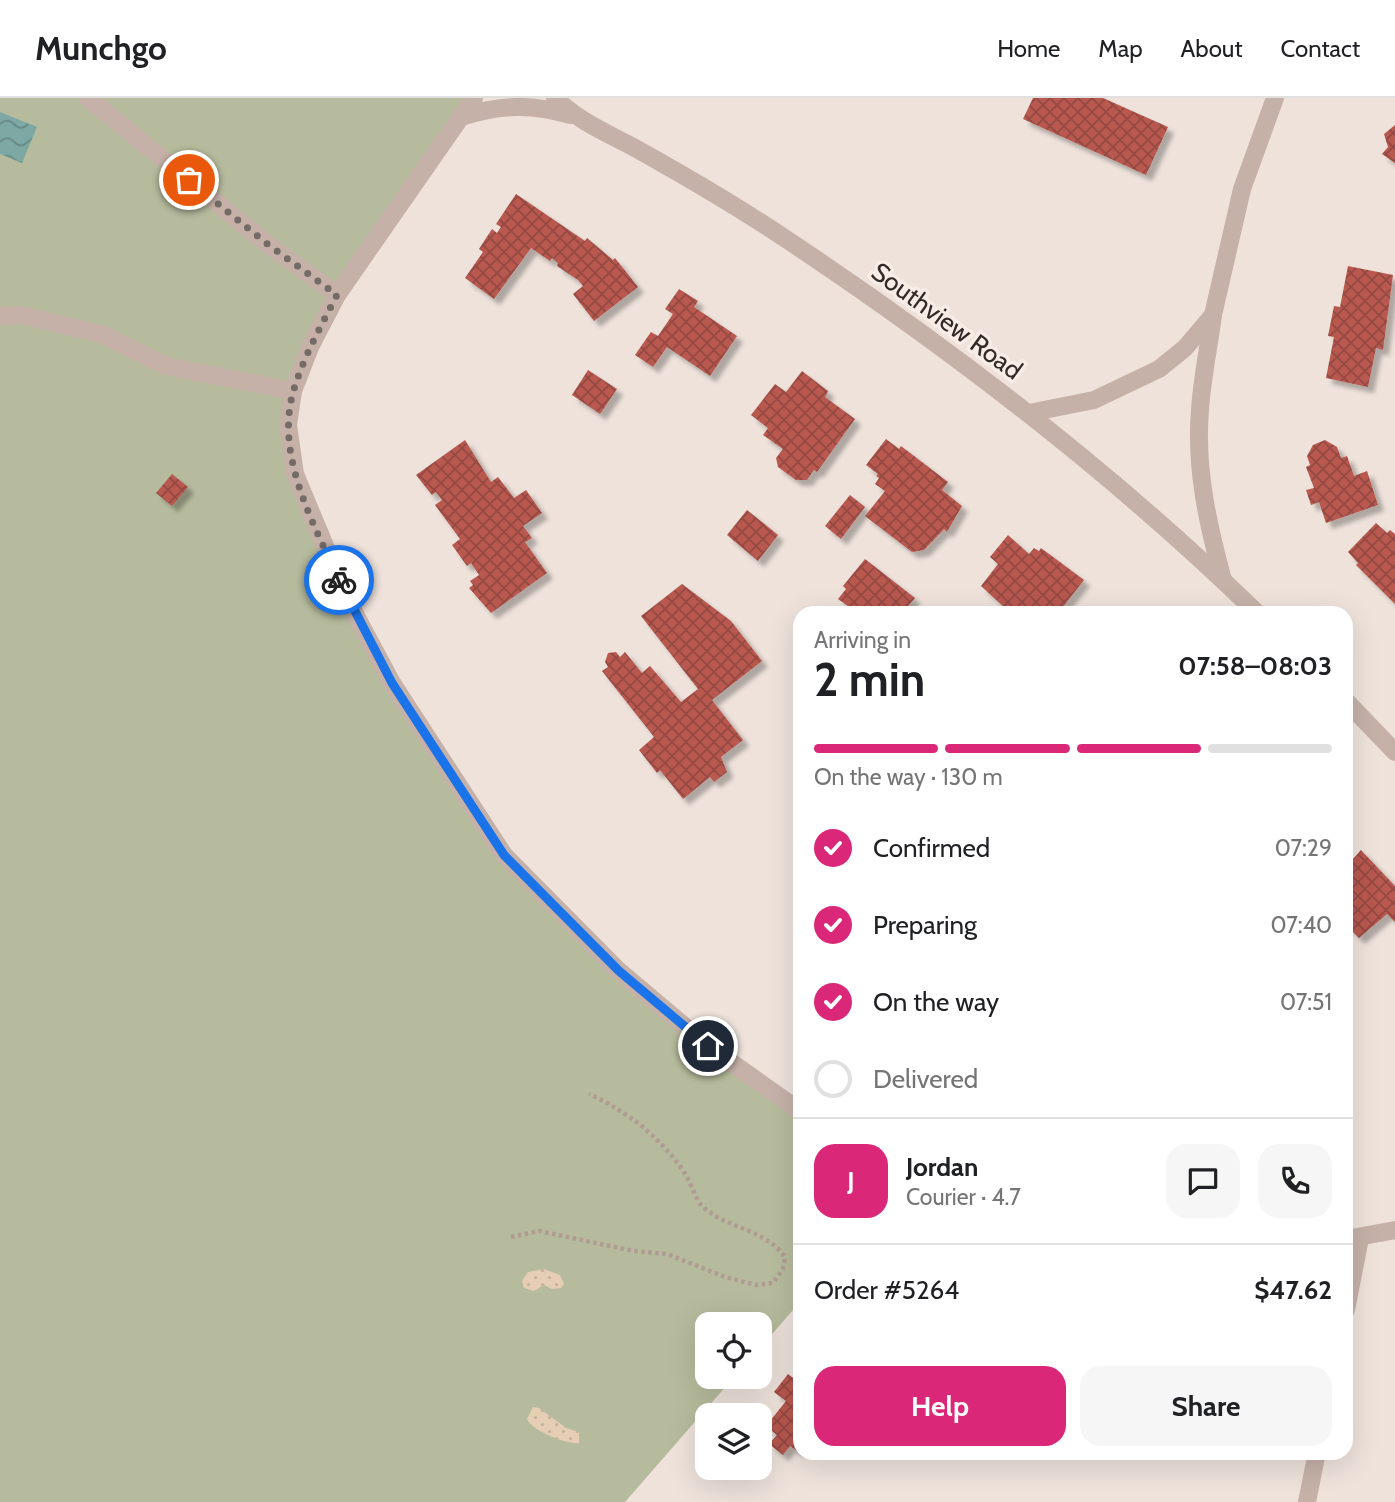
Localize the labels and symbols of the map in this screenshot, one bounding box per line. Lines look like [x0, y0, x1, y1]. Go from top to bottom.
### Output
pin [159, 150, 219, 210]
street label: Southview Road [865, 256, 1029, 386]
courier [304, 545, 374, 615]
pin [678, 1016, 738, 1076]

